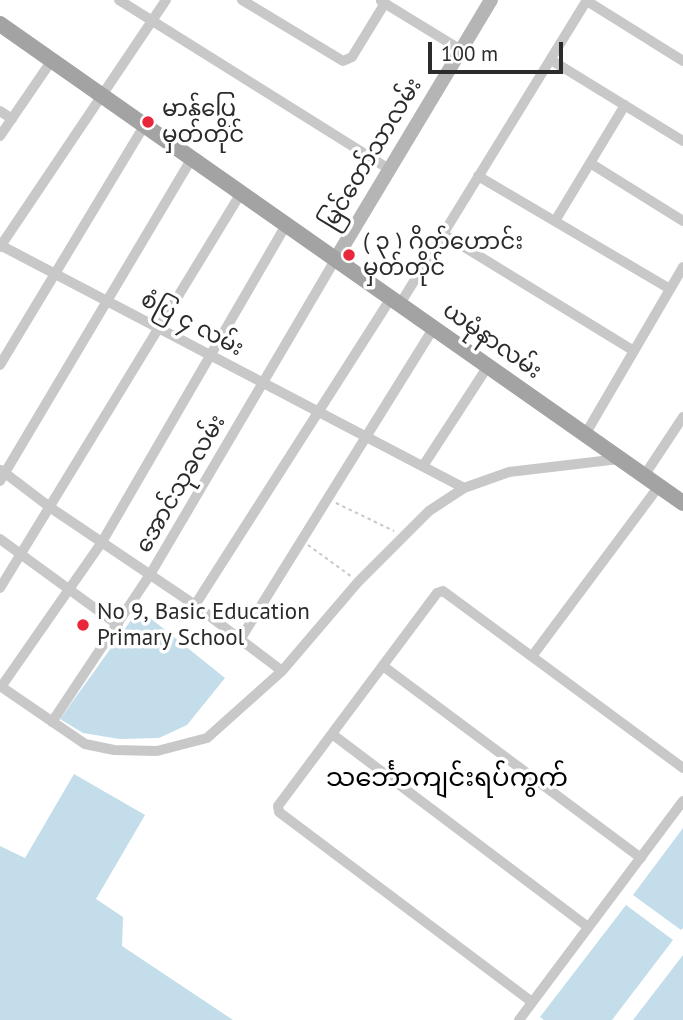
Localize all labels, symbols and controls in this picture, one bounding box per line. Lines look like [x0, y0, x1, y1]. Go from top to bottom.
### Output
scale bar [431, 28, 566, 72]
text: 100 m [441, 40, 498, 67]
street label: မြင်တော်သာလမ်း [316, 73, 428, 235]
place label: မာန်ပြေ မှတ်တိုင် [162, 95, 244, 149]
marker: မာန်ပြေ မှတ်တိုင် [140, 114, 156, 130]
place label: ( ၃ ) ဂိတ်ဟောင်း မှတ်တိုင် [363, 228, 523, 282]
marker: ( ၃ ) ဂိတ်ဟောင်း မှတ်တိုင် [341, 247, 357, 263]
street label: စံပြ ၄ လမ်း [136, 285, 248, 363]
street label: ယမုံနာလမ်း [437, 297, 547, 385]
street label: အောင်သုခလမ်း [130, 410, 232, 558]
place label: No 9, Basic Education Primary School [97, 598, 310, 652]
marker: No 9, Basic Education Primary School [75, 617, 91, 633]
district label: သင်္ဘောကျင်းရပ်ကွက် [326, 763, 568, 795]

